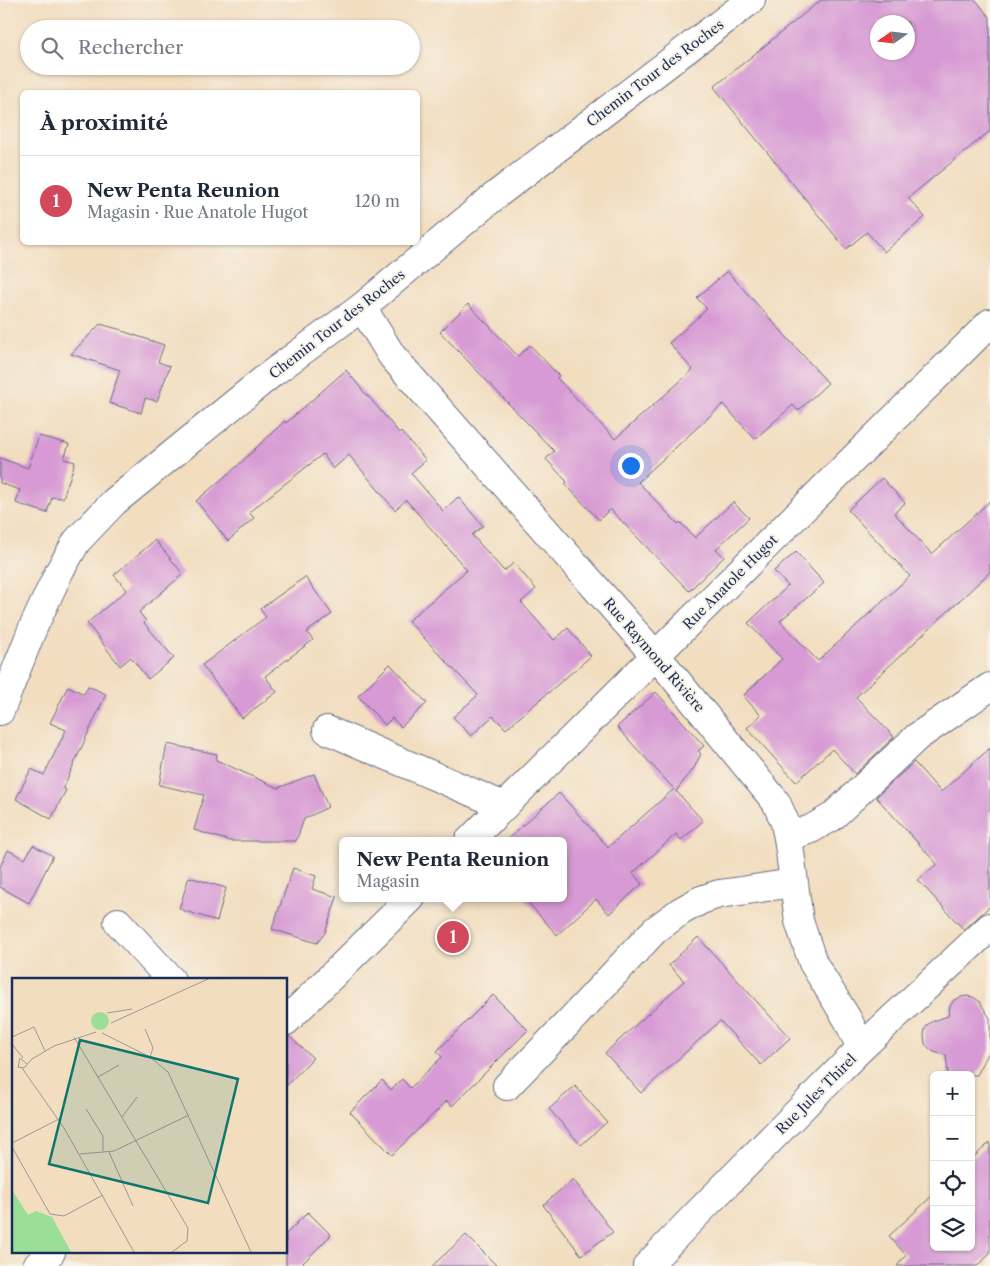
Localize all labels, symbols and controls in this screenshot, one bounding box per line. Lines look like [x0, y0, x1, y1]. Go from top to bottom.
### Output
street label: Chemin Tour des Roches [583, 15, 727, 131]
north arrow [870, 15, 915, 60]
search box [20, 20, 420, 75]
icon: search [38, 34, 66, 62]
text: Rechercher [78, 36, 183, 59]
text: À proximité [40, 110, 168, 135]
text: New Penta Reunion [87, 179, 280, 202]
text: 1 [52, 191, 60, 211]
text: 120 m [355, 191, 400, 211]
text: Magasin · Rue Anatole Hugot [87, 202, 308, 222]
street label: Chemin Tour des Roches [265, 265, 409, 383]
your location [618, 453, 644, 479]
street label: Rue Anatole Hugot [679, 531, 781, 633]
street label: Rue Raymond Rivière [599, 594, 709, 716]
popup [339, 837, 567, 902]
text: New Penta Reunion [357, 848, 549, 871]
text: Magasin [357, 871, 420, 891]
pin: 1 [437, 918, 469, 956]
inset map [12, 978, 288, 1254]
street label: Rue Jules Thirel [772, 1050, 860, 1138]
map controls [930, 1071, 975, 1251]
button: + [930, 1071, 975, 1116]
button: − [930, 1116, 975, 1161]
button: locate [930, 1161, 975, 1206]
button: layers [930, 1206, 975, 1251]

